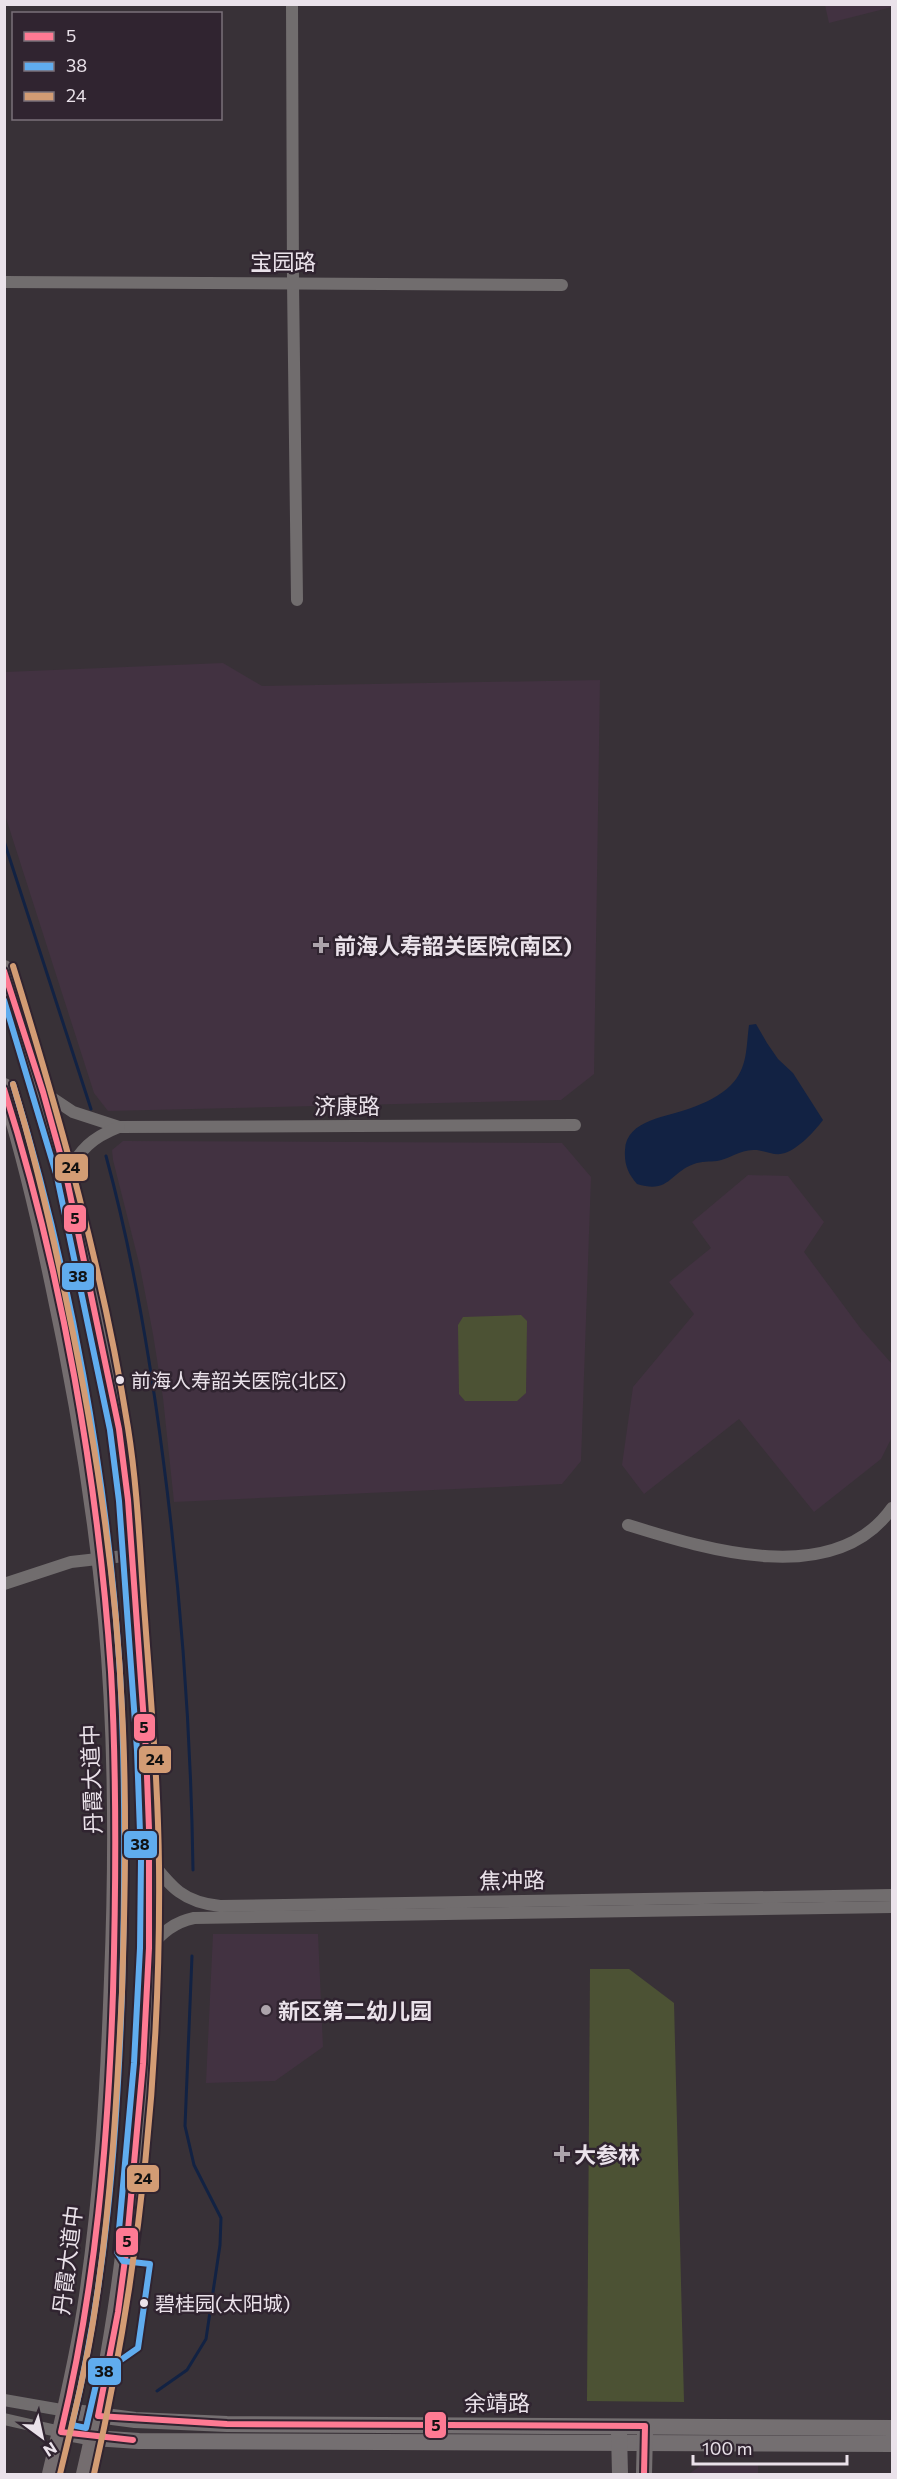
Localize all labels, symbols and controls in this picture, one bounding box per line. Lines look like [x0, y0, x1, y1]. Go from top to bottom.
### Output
legend [12, 12, 222, 120]
text: 5 [66, 24, 76, 46]
text: 38 [66, 54, 87, 76]
text: 24 [66, 84, 87, 106]
street label: 宝园路 [250, 248, 316, 275]
place label: 前海人寿韶关医院(南区) [334, 932, 572, 959]
marker: 前海人寿韶关医院(南区) [312, 936, 330, 954]
street label: 济康路 [314, 1092, 380, 1119]
line badge: 24 [54, 1153, 89, 1182]
text: 24 [62, 1157, 81, 1176]
line badge: 5 [63, 1204, 87, 1233]
text: 5 [70, 1208, 80, 1227]
line badge: 38 [61, 1262, 95, 1291]
text: 38 [68, 1266, 88, 1285]
place label: 前海人寿韶关医院(北区) [131, 1368, 346, 1392]
marker: 前海人寿韶关医院(北区) [114, 1374, 126, 1386]
line badge: 5 [133, 1713, 156, 1742]
text: 5 [139, 1717, 149, 1736]
street label: 丹霞大道中 [76, 1724, 106, 1834]
line badge: 24 [138, 1745, 172, 1774]
text: 24 [146, 1749, 165, 1768]
line badge: 38 [123, 1830, 158, 1859]
text: 38 [130, 1834, 150, 1853]
street label: 焦冲路 [479, 1866, 545, 1894]
place label: 新区第二幼儿园 [278, 1997, 432, 2024]
marker: 新区第二幼儿园 [259, 2003, 273, 2017]
place label: 大参林 [574, 2141, 640, 2168]
marker: 大参林 [555, 2147, 569, 2161]
line badge: 24 [126, 2164, 160, 2193]
text: 24 [134, 2168, 153, 2187]
street label: 丹霞大道中 [47, 2204, 87, 2316]
line badge: 5 [115, 2227, 139, 2256]
text: 5 [122, 2231, 132, 2250]
place label: 碧桂园(太阳城) [155, 2291, 290, 2315]
marker: 碧桂园(太阳城) [138, 2297, 150, 2309]
line badge: 38 [87, 2357, 122, 2386]
text: 38 [94, 2361, 114, 2380]
street label: 余靖路 [464, 2389, 530, 2416]
north arrow [12, 2407, 72, 2467]
line badge: 5 [424, 2411, 447, 2439]
text: 5 [431, 2415, 441, 2434]
scale bar [693, 2428, 848, 2466]
text: 100 m [702, 2437, 752, 2459]
text: N [40, 2439, 61, 2461]

